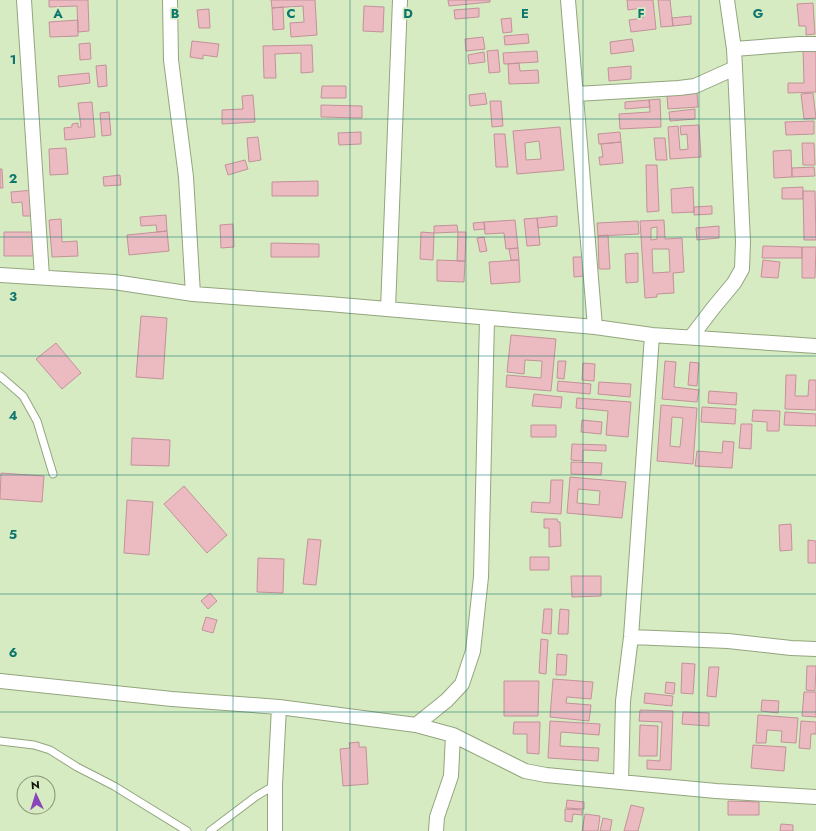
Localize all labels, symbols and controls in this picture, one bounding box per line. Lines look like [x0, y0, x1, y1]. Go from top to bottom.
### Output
text: A [52, 4, 63, 23]
text: B [171, 4, 180, 23]
text: C [286, 4, 296, 23]
text: D [403, 4, 413, 23]
text: E [521, 4, 529, 23]
text: F [637, 4, 645, 23]
text: G [753, 4, 764, 23]
text: 1 [10, 50, 16, 69]
text: 2 [9, 169, 17, 188]
text: 3 [9, 287, 17, 306]
text: 4 [8, 406, 18, 425]
text: 5 [9, 525, 17, 544]
text: 6 [9, 643, 18, 662]
north arrow [16, 775, 56, 815]
text: N [30, 777, 40, 793]

